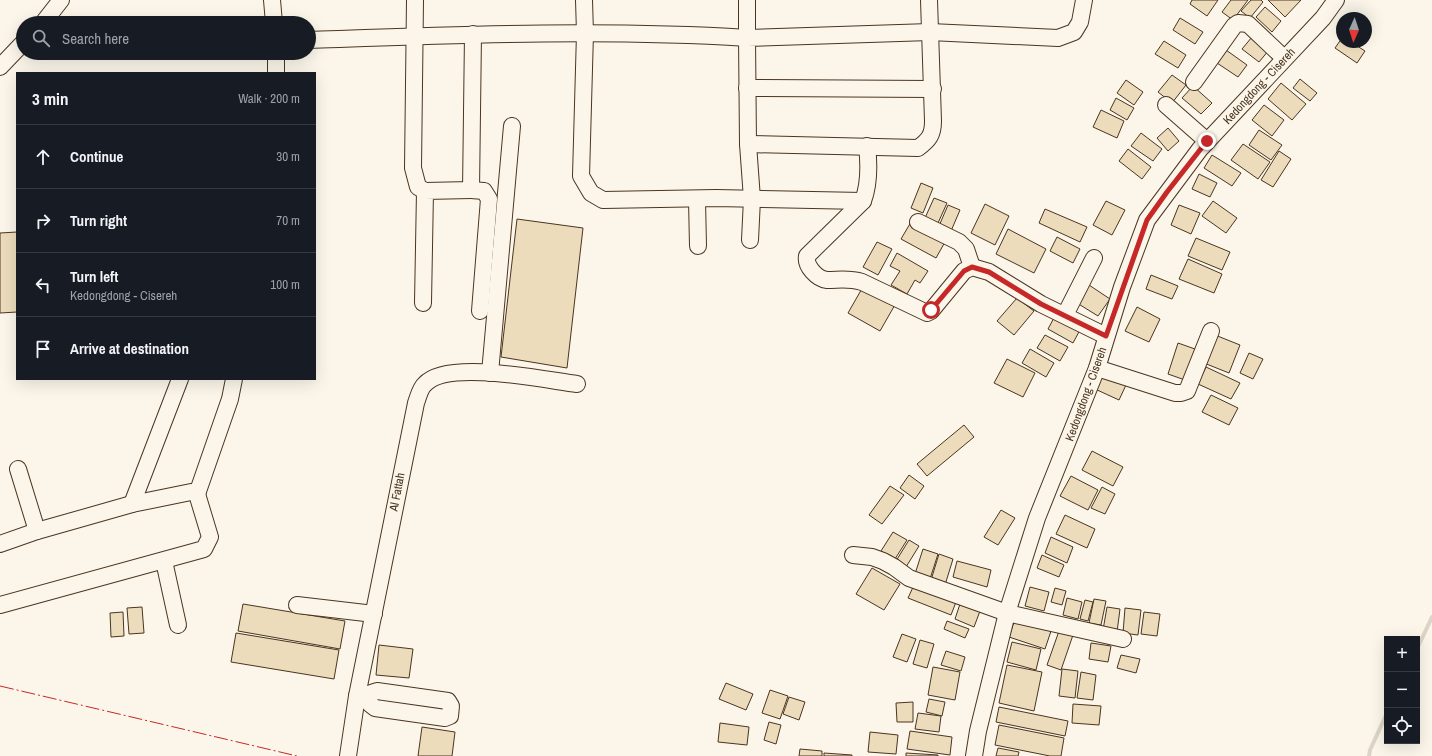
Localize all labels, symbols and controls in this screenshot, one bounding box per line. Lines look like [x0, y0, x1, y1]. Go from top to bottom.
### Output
north arrow [1336, 12, 1372, 48]
search box [16, 16, 316, 60]
icon: search [30, 27, 52, 49]
text: Search here [62, 28, 129, 49]
street label: Kedongdong - Cisereh [1219, 44, 1299, 128]
text: 3 min [32, 87, 68, 110]
text: Walk · 200 m [238, 90, 300, 107]
route end [1198, 132, 1216, 150]
icon: ahead [32, 146, 54, 168]
text: Continue [70, 146, 123, 167]
text: 30 m [276, 148, 300, 165]
icon: right [32, 210, 54, 232]
text: Turn right [70, 210, 127, 231]
text: 70 m [276, 212, 300, 229]
text: Turn left [70, 266, 118, 287]
icon: left [32, 274, 54, 296]
text: 100 m [270, 276, 300, 293]
text: Kedongdong - Cisereh [70, 287, 177, 304]
route start [922, 301, 940, 319]
icon: arrive [32, 338, 54, 360]
text: Arrive at destination [70, 338, 189, 359]
street label: Kedongdong - Cisereh [1062, 345, 1110, 443]
street label: Al Fattah [385, 471, 409, 514]
map controls [1384, 636, 1420, 744]
button: + [1384, 636, 1420, 672]
button: − [1384, 672, 1420, 708]
button: locate [1384, 708, 1420, 744]

